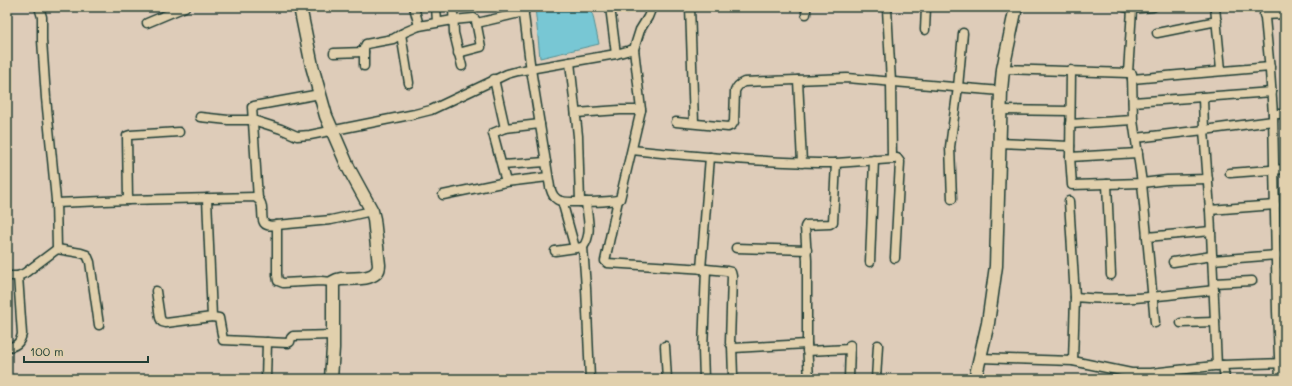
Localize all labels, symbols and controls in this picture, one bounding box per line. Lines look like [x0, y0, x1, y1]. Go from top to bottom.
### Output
scale bar [24, 338, 148, 364]
text: 100 m [30, 343, 64, 359]

